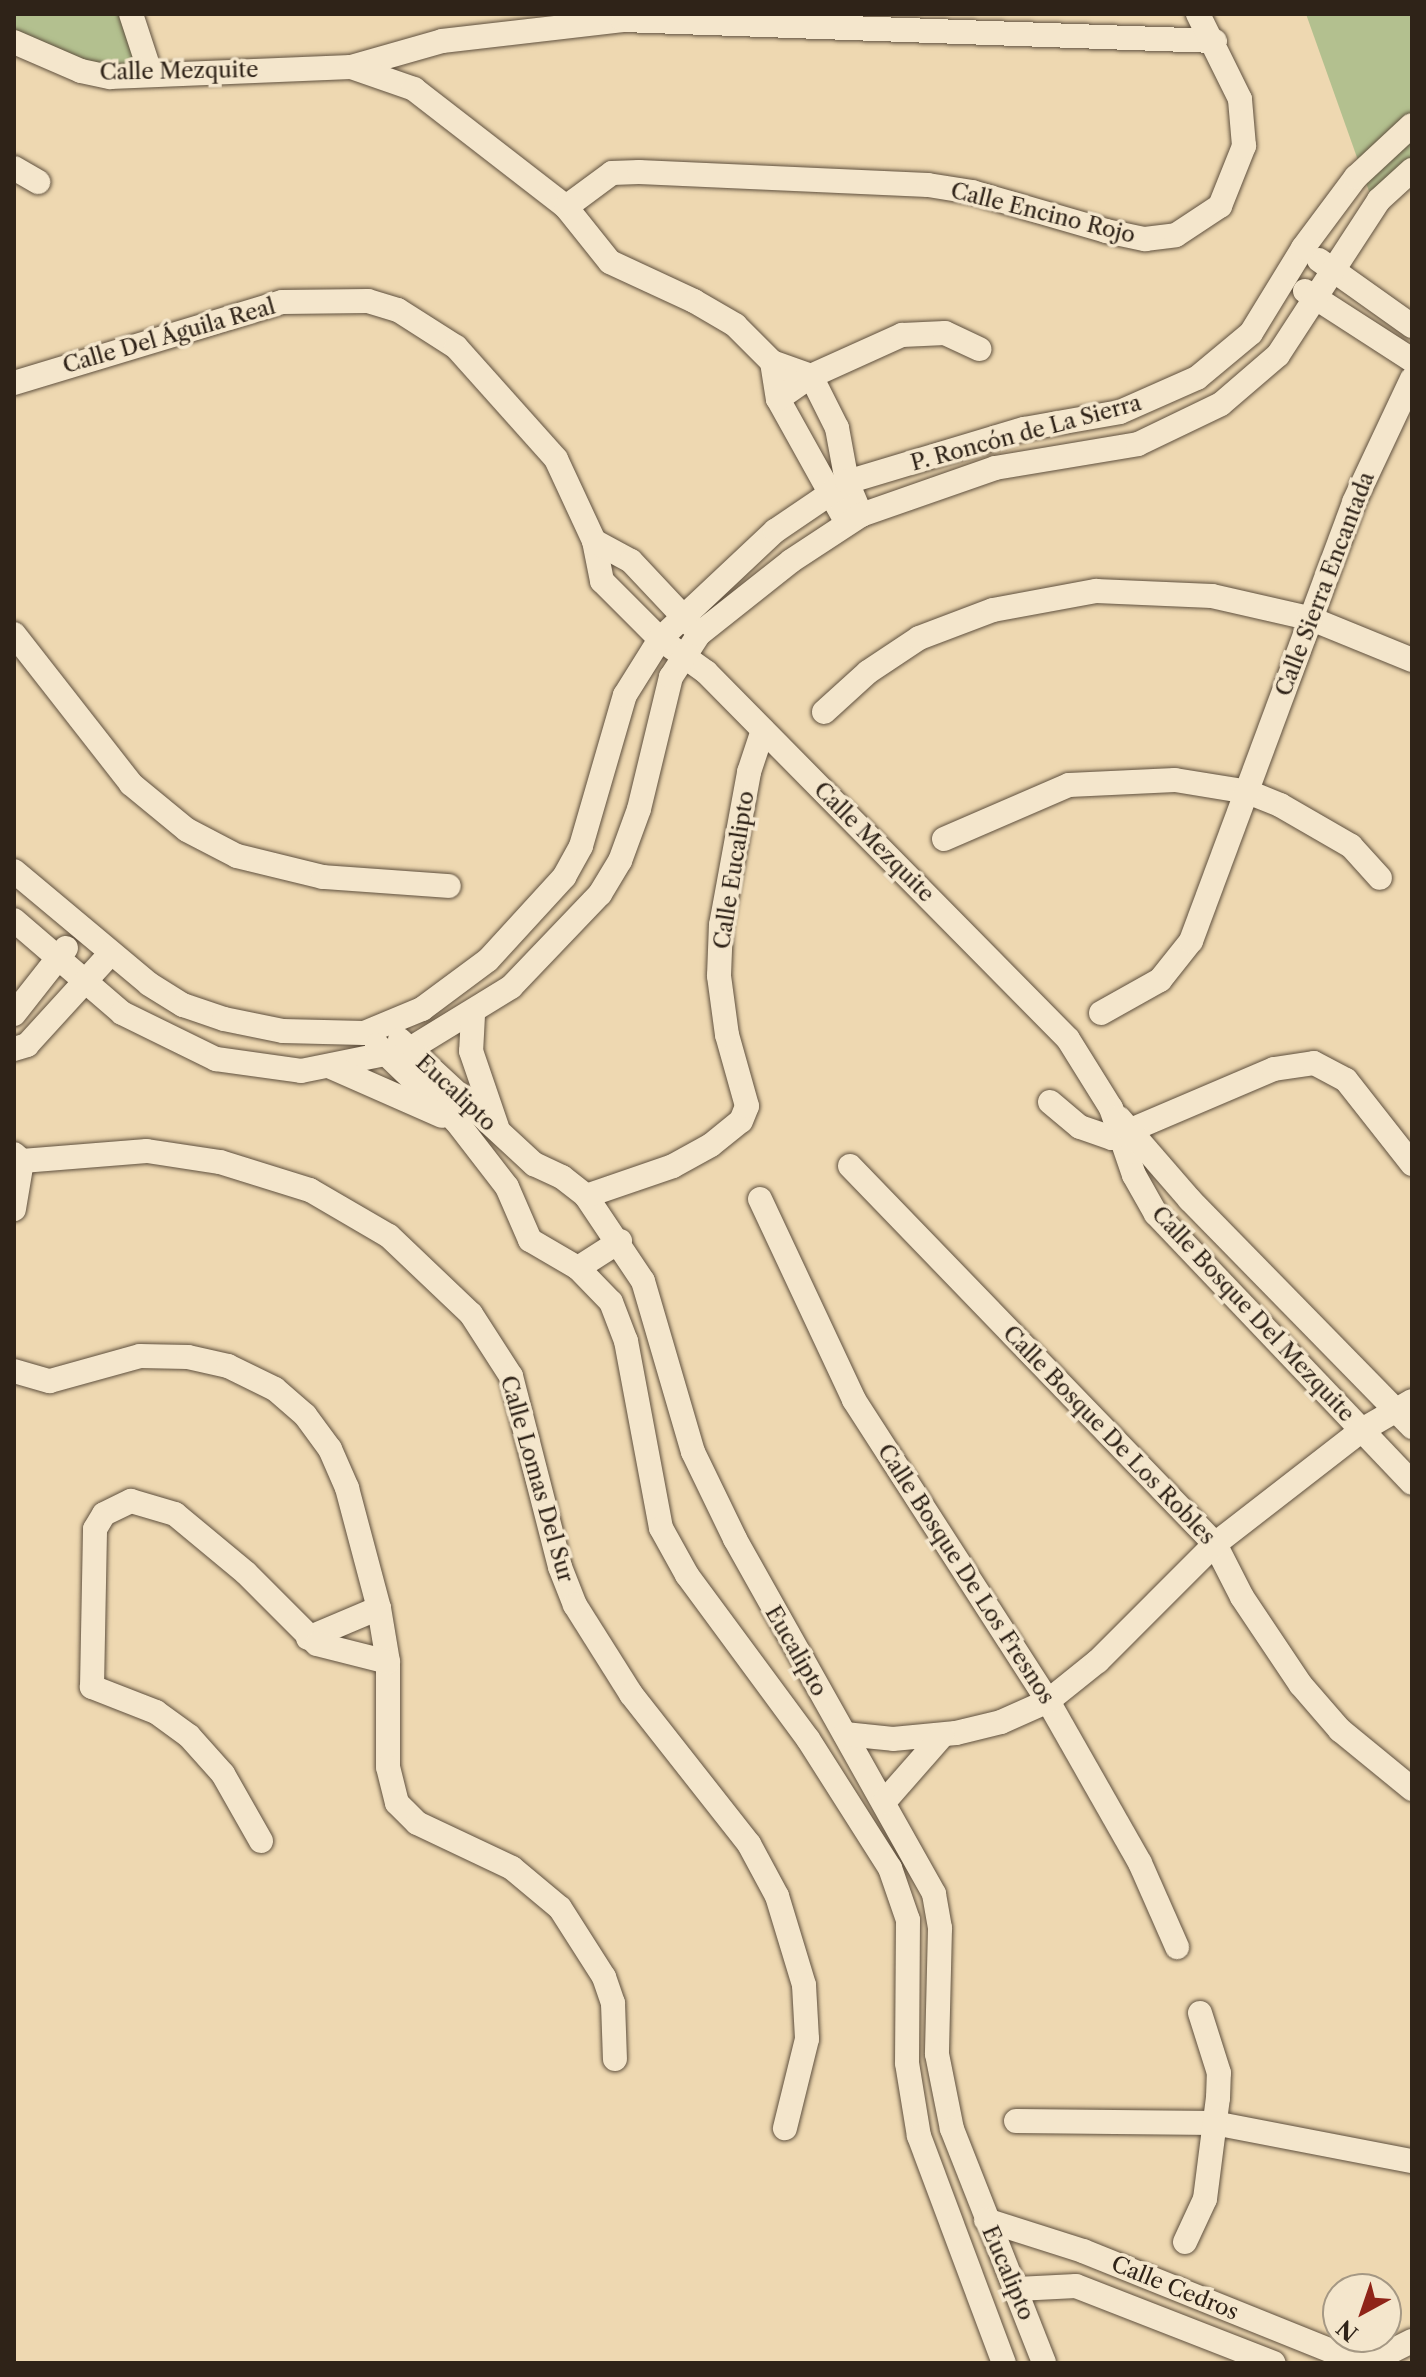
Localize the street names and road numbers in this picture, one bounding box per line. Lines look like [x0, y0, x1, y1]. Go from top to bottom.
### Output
street label: Calle Mezquite [99, 56, 259, 86]
street label: Calle Encino Rojo [948, 177, 1138, 249]
street label: Calle Del Águila Real [59, 293, 279, 379]
street label: P. Roncón de La Sierra [908, 389, 1144, 477]
street label: Calle Sierra Encantada [1270, 468, 1380, 700]
street label: Calle Mezquite [809, 777, 939, 907]
street label: Calle Eucalipto [708, 789, 760, 951]
street label: Eucalipto [410, 1049, 502, 1137]
street label: Calle Bosque Del Mezquite [1146, 1201, 1360, 1427]
street label: Calle Bosque De Los Robles [997, 1320, 1221, 1550]
street label: Calle Lomas Del Sur [495, 1373, 579, 1585]
street label: Calle Bosque De Los Fresnos [872, 1439, 1060, 1709]
street label: Eucalipto [760, 1601, 832, 1701]
street label: Eucalipto [976, 2222, 1040, 2324]
street label: Calle Cedros [1108, 2251, 1242, 2325]

